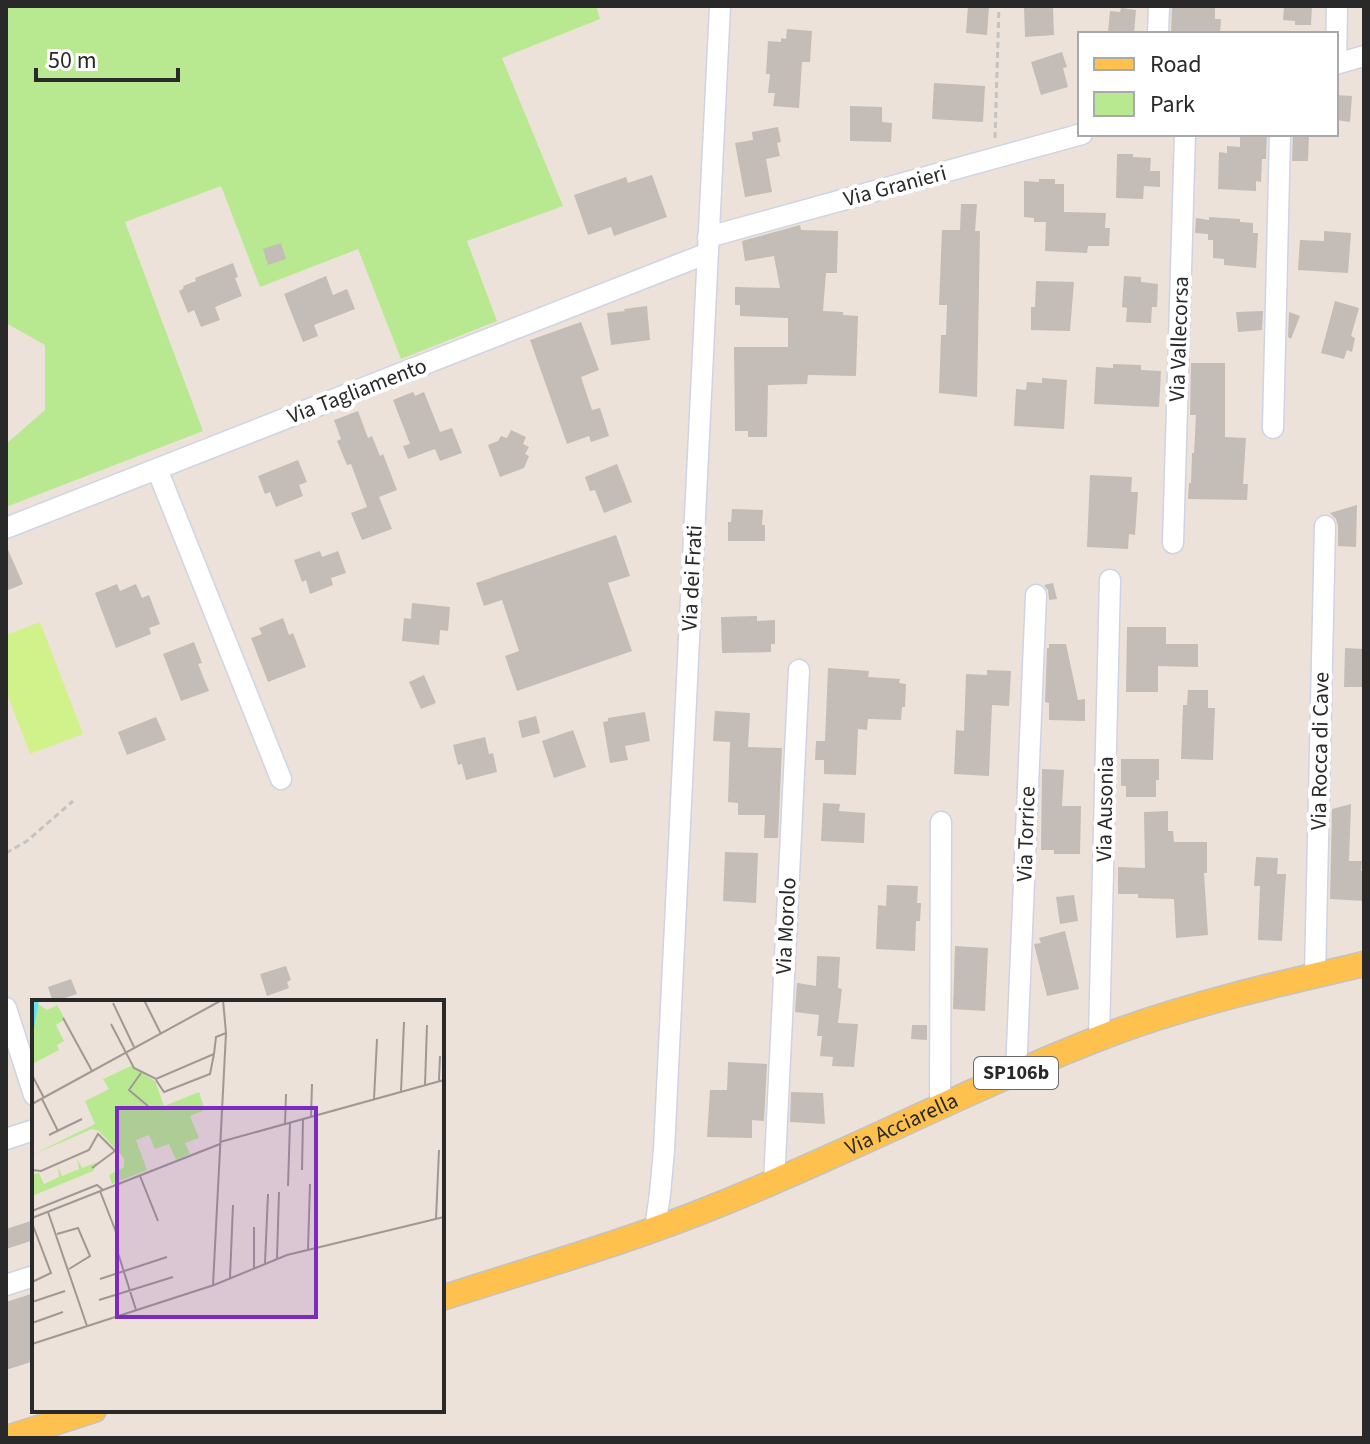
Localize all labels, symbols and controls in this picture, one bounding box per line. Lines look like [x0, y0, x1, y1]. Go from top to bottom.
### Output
scale bar [36, 32, 178, 82]
legend [1078, 32, 1338, 136]
text: 50 m [48, 43, 97, 78]
text: Road [1150, 47, 1202, 82]
text: Park [1150, 87, 1195, 122]
street label: Via Granieri [840, 157, 950, 215]
street label: Via Vallecorsa [1161, 276, 1197, 402]
street label: Via Tagliamento [283, 350, 431, 432]
street label: Via dei Frati [673, 524, 711, 632]
street label: Via Rocca di Cave [1303, 672, 1337, 830]
street label: Via Ausonia [1088, 756, 1122, 862]
street label: Via Torrice [1008, 786, 1044, 882]
street label: Via Morolo [767, 877, 805, 975]
inset map [32, 1000, 444, 1412]
road number: SP106b [974, 1057, 1058, 1089]
street label: Via Acciarella [840, 1084, 963, 1164]

